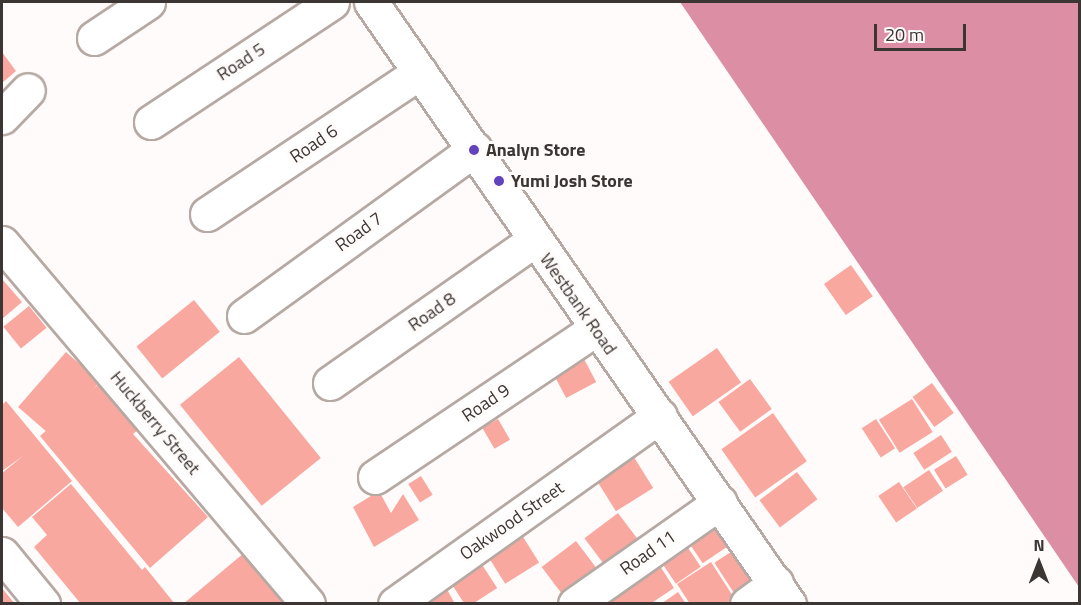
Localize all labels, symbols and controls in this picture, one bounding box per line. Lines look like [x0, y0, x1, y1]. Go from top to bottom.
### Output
scale bar [877, 12, 968, 50]
text: 20 m [885, 21, 924, 48]
street label: Road 5 [213, 39, 269, 85]
street label: Road 6 [286, 120, 342, 168]
place label: Analyn Store [486, 139, 585, 161]
marker: Analyn Store [467, 143, 481, 157]
place label: Yumi Josh Store [511, 170, 633, 192]
marker: Yumi Josh Store [492, 174, 506, 188]
street label: Road 7 [331, 208, 387, 256]
street label: Westbank Road [535, 249, 621, 359]
street label: Road 8 [404, 288, 460, 336]
street label: Huckberry Street [106, 367, 204, 479]
street label: Road 9 [458, 379, 514, 427]
street label: Oakwood Street [456, 477, 568, 565]
street label: Road 11 [616, 526, 680, 580]
north arrow [1009, 533, 1069, 593]
text: N [1033, 533, 1045, 557]

